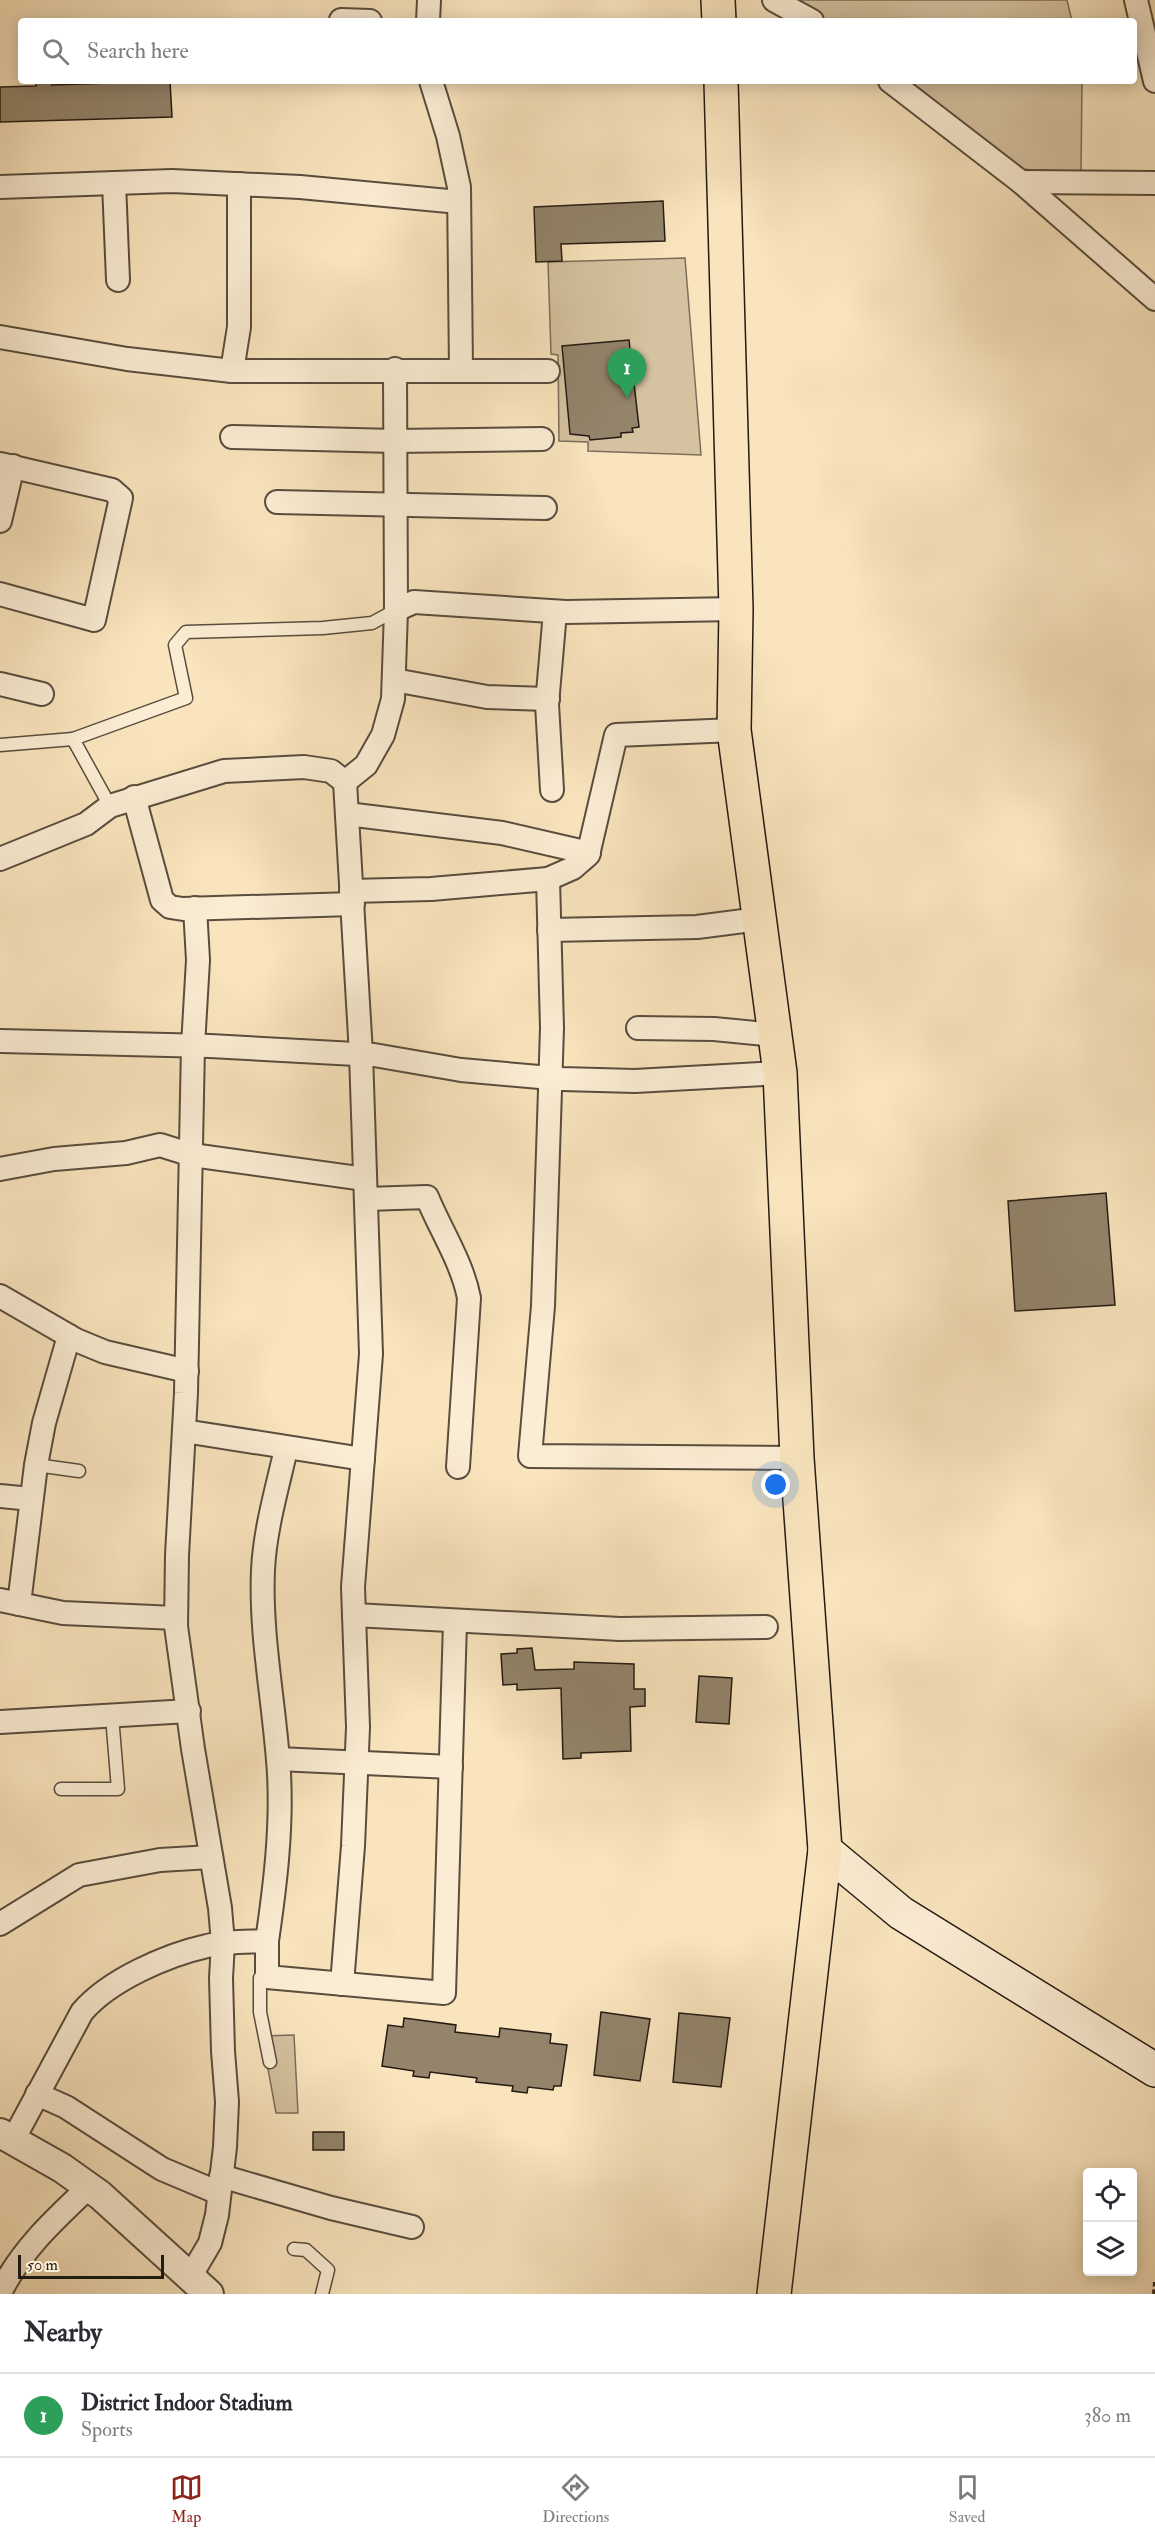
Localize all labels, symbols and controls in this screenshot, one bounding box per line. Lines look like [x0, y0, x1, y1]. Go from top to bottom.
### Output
search box [18, 18, 1137, 84]
icon: search [39, 35, 72, 68]
text: Search here [87, 37, 189, 65]
pin: 1 [608, 348, 646, 398]
your location [761, 1470, 790, 1499]
map controls [1083, 2168, 1137, 2276]
button: locate [1083, 2168, 1137, 2222]
button: layers [1083, 2222, 1137, 2276]
scale bar [18, 2252, 164, 2280]
text: 50 m [27, 2255, 58, 2275]
text: Nearby [24, 2317, 102, 2349]
text: District Indoor Stadium [81, 2389, 292, 2417]
text: 1 [40, 2403, 47, 2428]
text: 380 m [1084, 2403, 1131, 2428]
text: Sports [81, 2417, 133, 2442]
tab: Map [170, 2471, 203, 2527]
tab: Directions [542, 2471, 609, 2527]
tab: Saved [949, 2471, 985, 2527]

